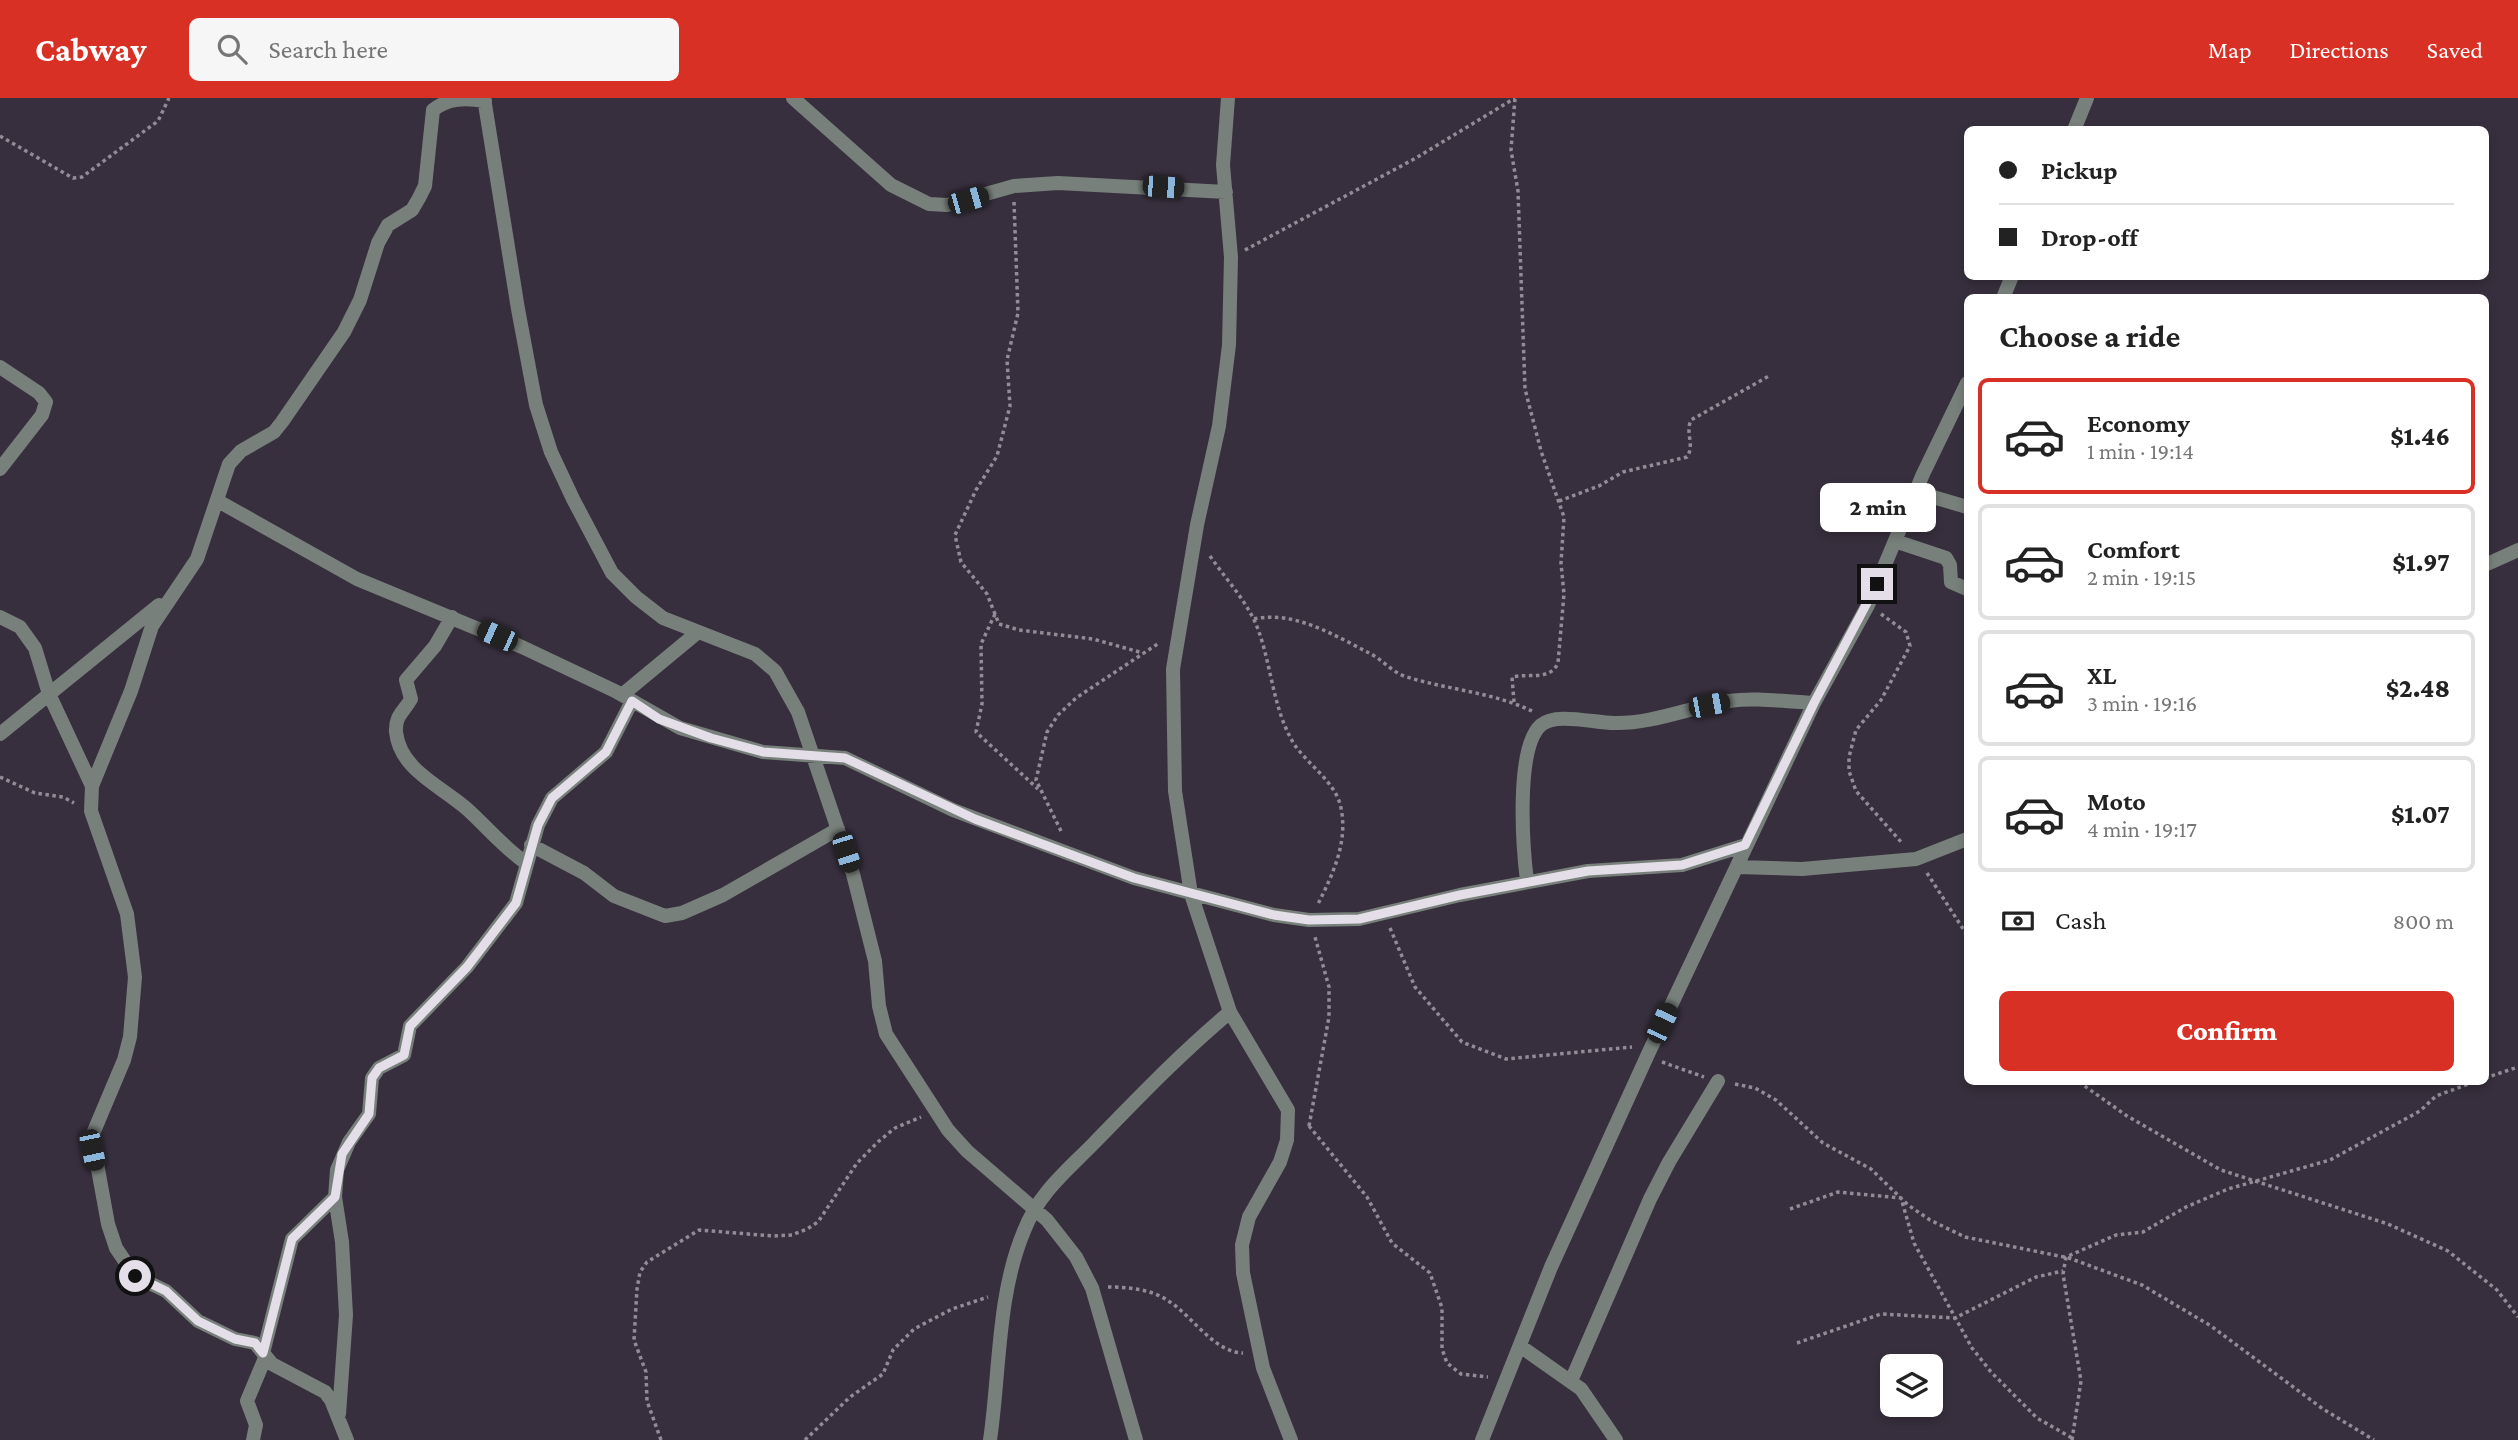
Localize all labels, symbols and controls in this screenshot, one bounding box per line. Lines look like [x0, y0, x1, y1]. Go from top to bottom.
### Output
search box [189, 18, 679, 81]
icon: search [213, 30, 251, 68]
text: Cabway [35, 31, 147, 68]
text: Search here [269, 35, 388, 64]
text: Map [2208, 36, 2252, 63]
text: Directions [2290, 36, 2389, 63]
text: Saved [2427, 36, 2483, 63]
text: Pickup [2041, 156, 2118, 185]
car [1142, 175, 1185, 199]
car [945, 184, 992, 216]
text: Drop-off [2041, 223, 2138, 252]
text: Choose a ride [1999, 318, 2180, 354]
icon: car [2003, 405, 2066, 468]
text: Economy [2087, 409, 2190, 438]
text: $1.46 [2390, 422, 2450, 451]
text: 1 min · 19:14 [2087, 438, 2194, 464]
callout: 2 min [1819, 482, 1935, 532]
text: 2 min [1850, 494, 1906, 520]
icon: car [2003, 531, 2066, 594]
text: Comfort [2087, 535, 2180, 564]
text: $1.97 [2392, 548, 2450, 577]
text: 2 min · 19:15 [2087, 564, 2196, 590]
route end [1861, 568, 1893, 600]
car [474, 618, 521, 654]
icon: car [2003, 657, 2066, 720]
text: XL [2087, 661, 2116, 690]
text: $2.48 [2386, 674, 2450, 703]
text: 3 min · 19:16 [2087, 690, 2197, 716]
car [1687, 691, 1732, 719]
icon: car [2003, 783, 2066, 846]
text: Moto [2087, 787, 2146, 816]
text: $1.07 [2391, 800, 2450, 829]
text: 4 min · 19:17 [2087, 816, 2197, 842]
car [830, 829, 863, 875]
icon: cash [1999, 902, 2037, 940]
text: Cash [2055, 906, 2106, 935]
text: 800 m [2393, 908, 2454, 934]
button: Confirm [1999, 991, 2454, 1071]
car [1644, 1000, 1681, 1046]
car [78, 1127, 107, 1173]
route start [119, 1260, 151, 1292]
map controls [1880, 1354, 1943, 1417]
button: layers [1880, 1354, 1943, 1417]

